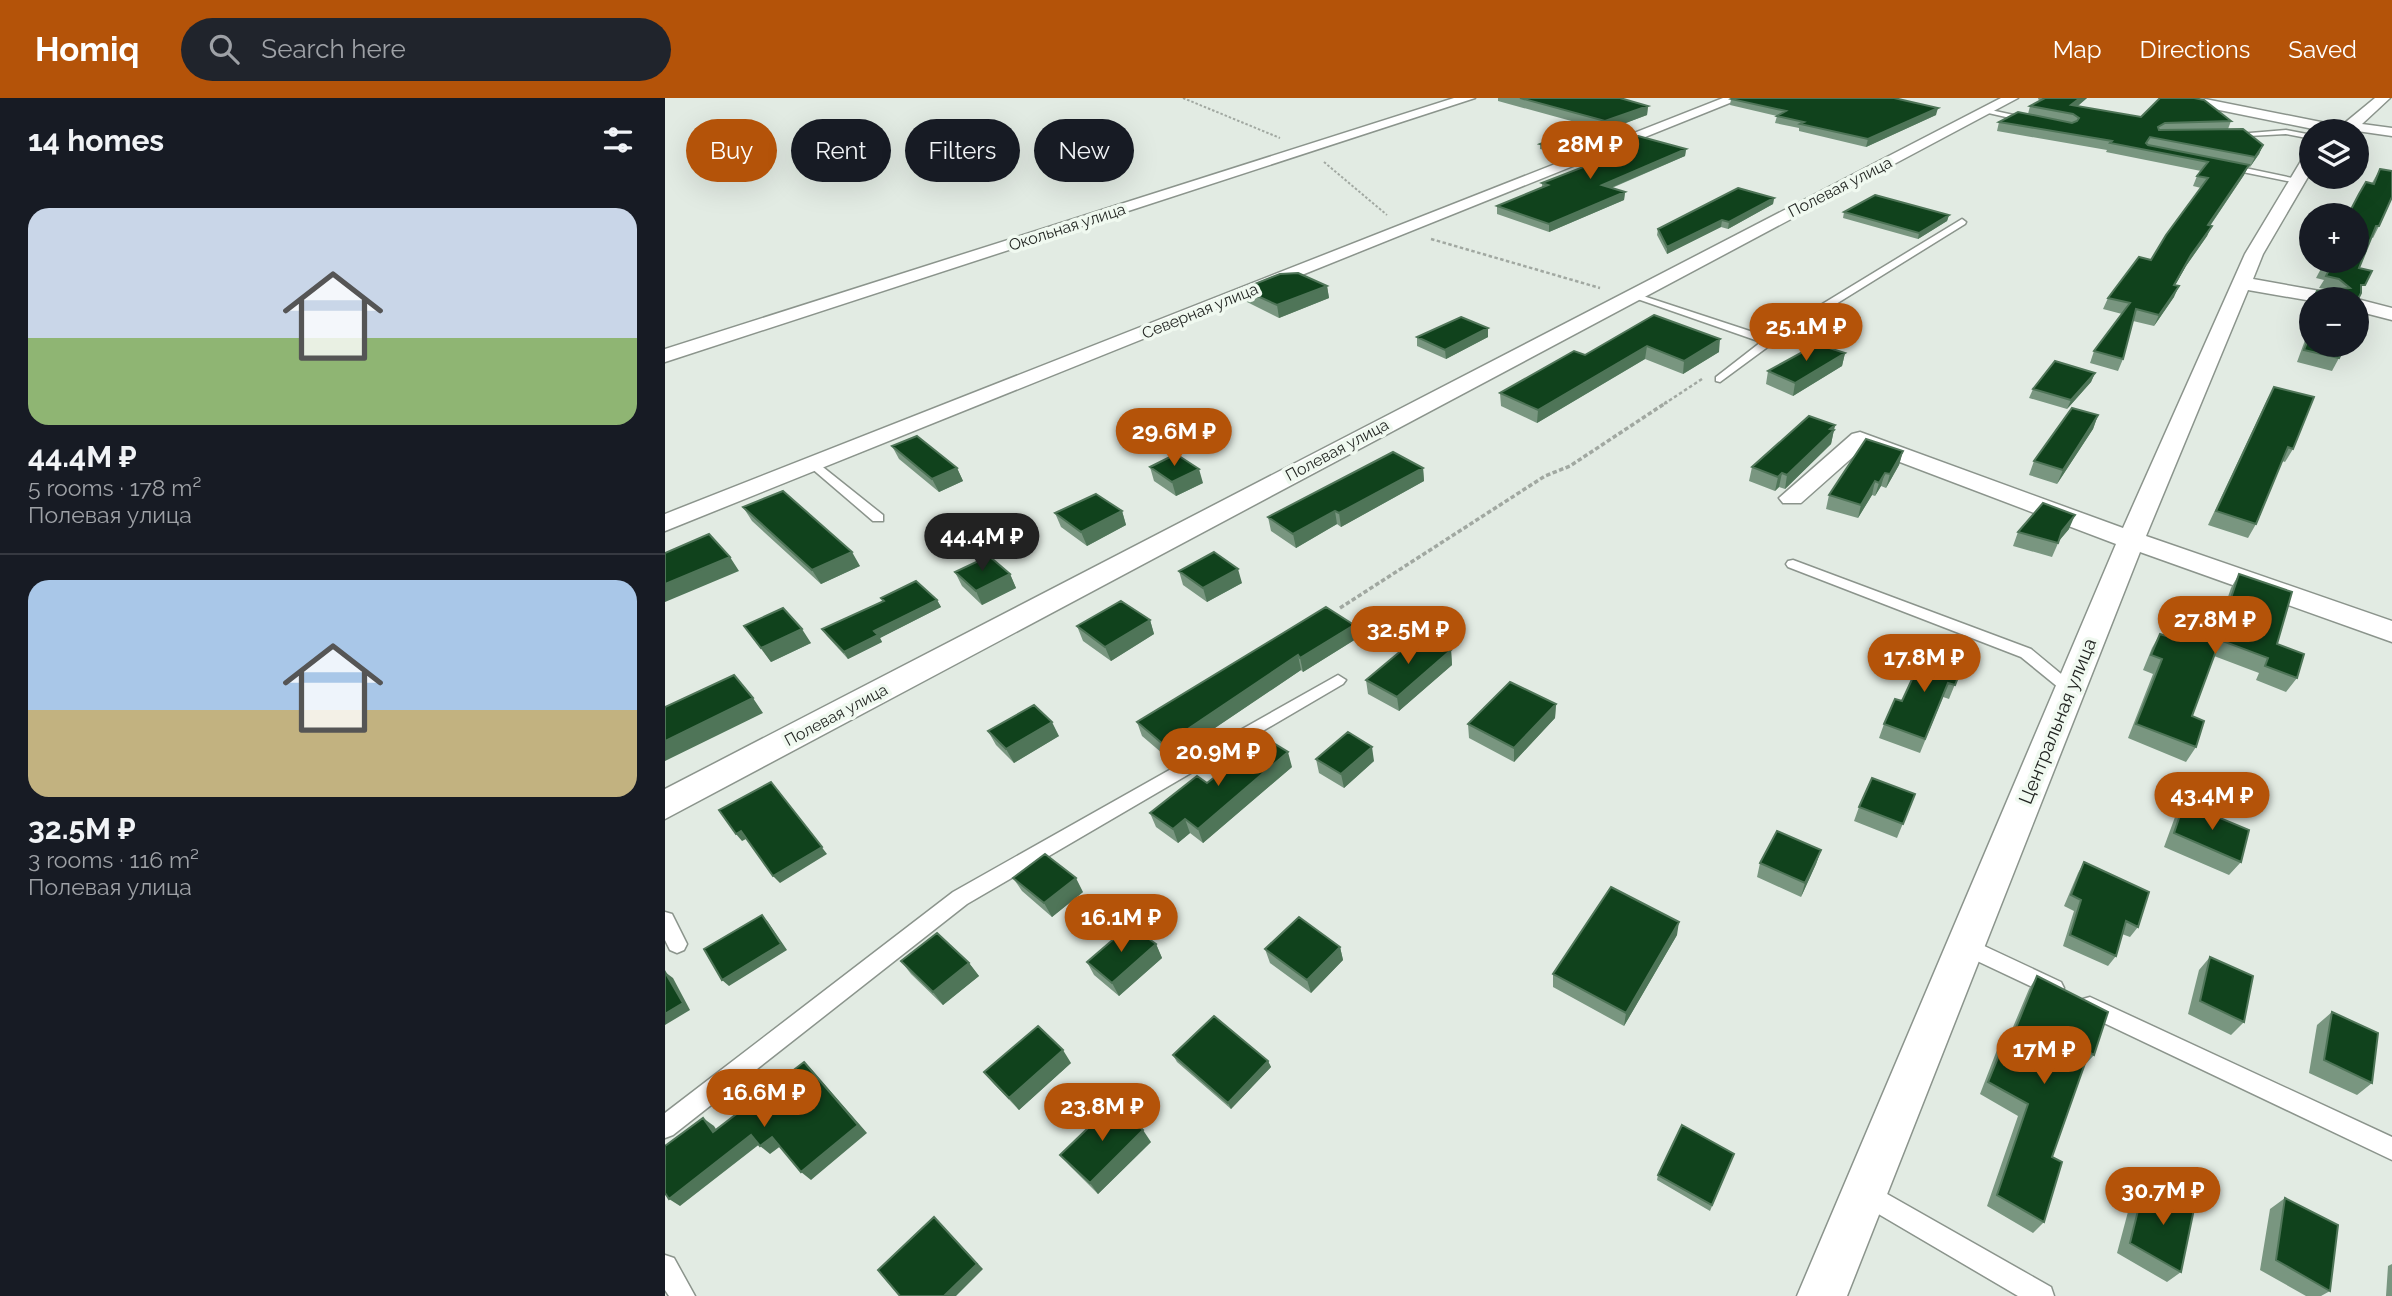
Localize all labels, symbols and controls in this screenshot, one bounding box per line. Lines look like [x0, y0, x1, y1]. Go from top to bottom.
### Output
search box [181, 18, 671, 81]
text: Homiq [35, 30, 139, 69]
icon: search [205, 30, 243, 68]
text: Search here [261, 34, 406, 64]
text: Map [2053, 35, 2102, 64]
text: Directions [2140, 35, 2250, 64]
text: Saved [2288, 35, 2357, 64]
chip: Buy [686, 119, 777, 182]
chip: Rent [791, 119, 891, 182]
chip: Filters [905, 119, 1020, 182]
chip: New [1034, 119, 1134, 182]
map controls [2299, 119, 2369, 357]
button: layers [2299, 119, 2369, 189]
icon: filters [599, 121, 637, 159]
pin: 28M ₽ [1541, 122, 1639, 181]
text: 14 homes [28, 123, 164, 158]
text: 28M ₽ [1557, 130, 1623, 157]
street label: Полевая улица [1785, 153, 1895, 221]
street label: Окольная улица [1006, 199, 1128, 255]
button: + [2299, 203, 2369, 273]
icon: home [270, 253, 396, 379]
street label: Северная улица [1139, 279, 1261, 343]
button: − [2299, 287, 2369, 357]
pin: 25.1M ₽ [1741, 303, 1871, 363]
text: 25.1M ₽ [1765, 312, 1847, 339]
pin: 29.6M ₽ [1109, 408, 1239, 468]
street label: Полевая улица [1282, 415, 1392, 485]
text: 29.6M ₽ [1132, 417, 1216, 444]
text: 44.4M ₽ [28, 439, 137, 474]
text: 5 rooms · 178 m² [28, 474, 201, 501]
text: Полевая улица [28, 501, 192, 528]
pin: 44.4M ₽ [917, 514, 1047, 573]
text: 44.4M ₽ [940, 522, 1024, 549]
pin: 27.8M ₽ [2150, 596, 2280, 656]
text: 27.8M ₽ [2174, 605, 2256, 632]
pin: 32.5M ₽ [1343, 606, 1473, 666]
text: 32.5M ₽ [1367, 615, 1449, 642]
icon: home [270, 625, 396, 751]
pin: 17.8M ₽ [1859, 634, 1989, 694]
street label: Центральная улица [2014, 635, 2100, 807]
text: 17.8M ₽ [1884, 643, 1964, 670]
street label: Полевая улица [781, 680, 891, 750]
pin: 20.9M ₽ [1153, 728, 1283, 788]
text: 20.9M ₽ [1176, 737, 1260, 764]
pin: 43.4M ₽ [2147, 772, 2277, 832]
text: 43.4M ₽ [2170, 781, 2254, 808]
text: 32.5M ₽ [28, 811, 136, 846]
text: 3 rooms · 116 m² [28, 846, 199, 873]
text: Полевая улица [28, 873, 192, 900]
pin: 16.1M ₽ [1056, 894, 1186, 954]
text: 16.1M ₽ [1081, 903, 1161, 930]
pin: 17M ₽ [1995, 1026, 2093, 1086]
text: 17M ₽ [2012, 1035, 2076, 1062]
pin: 16.6M ₽ [699, 1070, 829, 1129]
text: 16.6M ₽ [722, 1078, 806, 1105]
pin: 23.8M ₽ [1037, 1084, 1167, 1143]
text: 23.8M ₽ [1060, 1092, 1144, 1119]
pin: 30.7M ₽ [2098, 1168, 2228, 1227]
text: 30.7M ₽ [2121, 1176, 2205, 1203]

